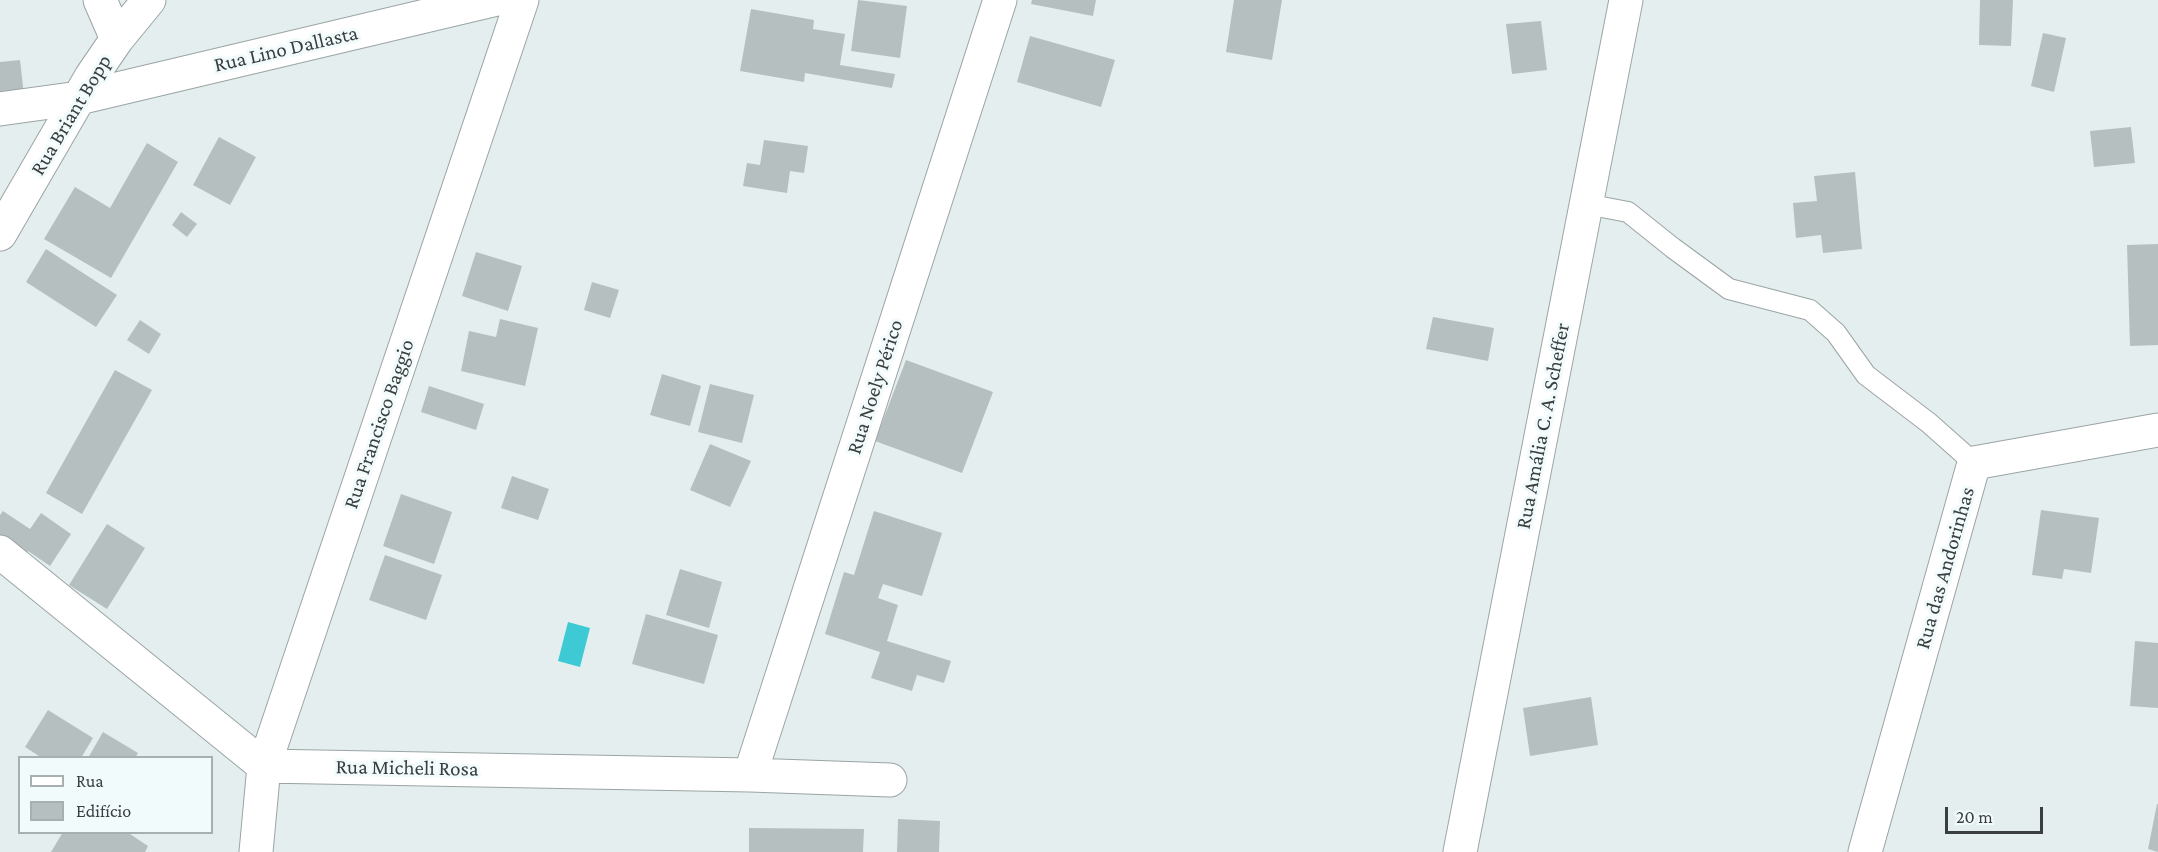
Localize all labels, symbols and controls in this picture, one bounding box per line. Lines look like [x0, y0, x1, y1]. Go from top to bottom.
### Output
street label: Rua Lino Dallasta [212, 20, 360, 78]
street label: Rua Briant Bopp [25, 50, 117, 180]
street label: Rua Noely Périco [841, 317, 909, 457]
street label: Rua Amália C. A. Scheffer [1511, 321, 1575, 531]
street label: Rua Francisco Baggio [338, 336, 420, 512]
street label: Rua das Andorinhas [1910, 484, 1980, 652]
street label: Rua Micheli Rosa [335, 754, 479, 782]
legend [18, 756, 213, 834]
text: Rua [76, 771, 104, 791]
scale bar [1948, 795, 2046, 833]
text: Edifício [76, 801, 131, 821]
text: 20 m [1956, 807, 1993, 827]

